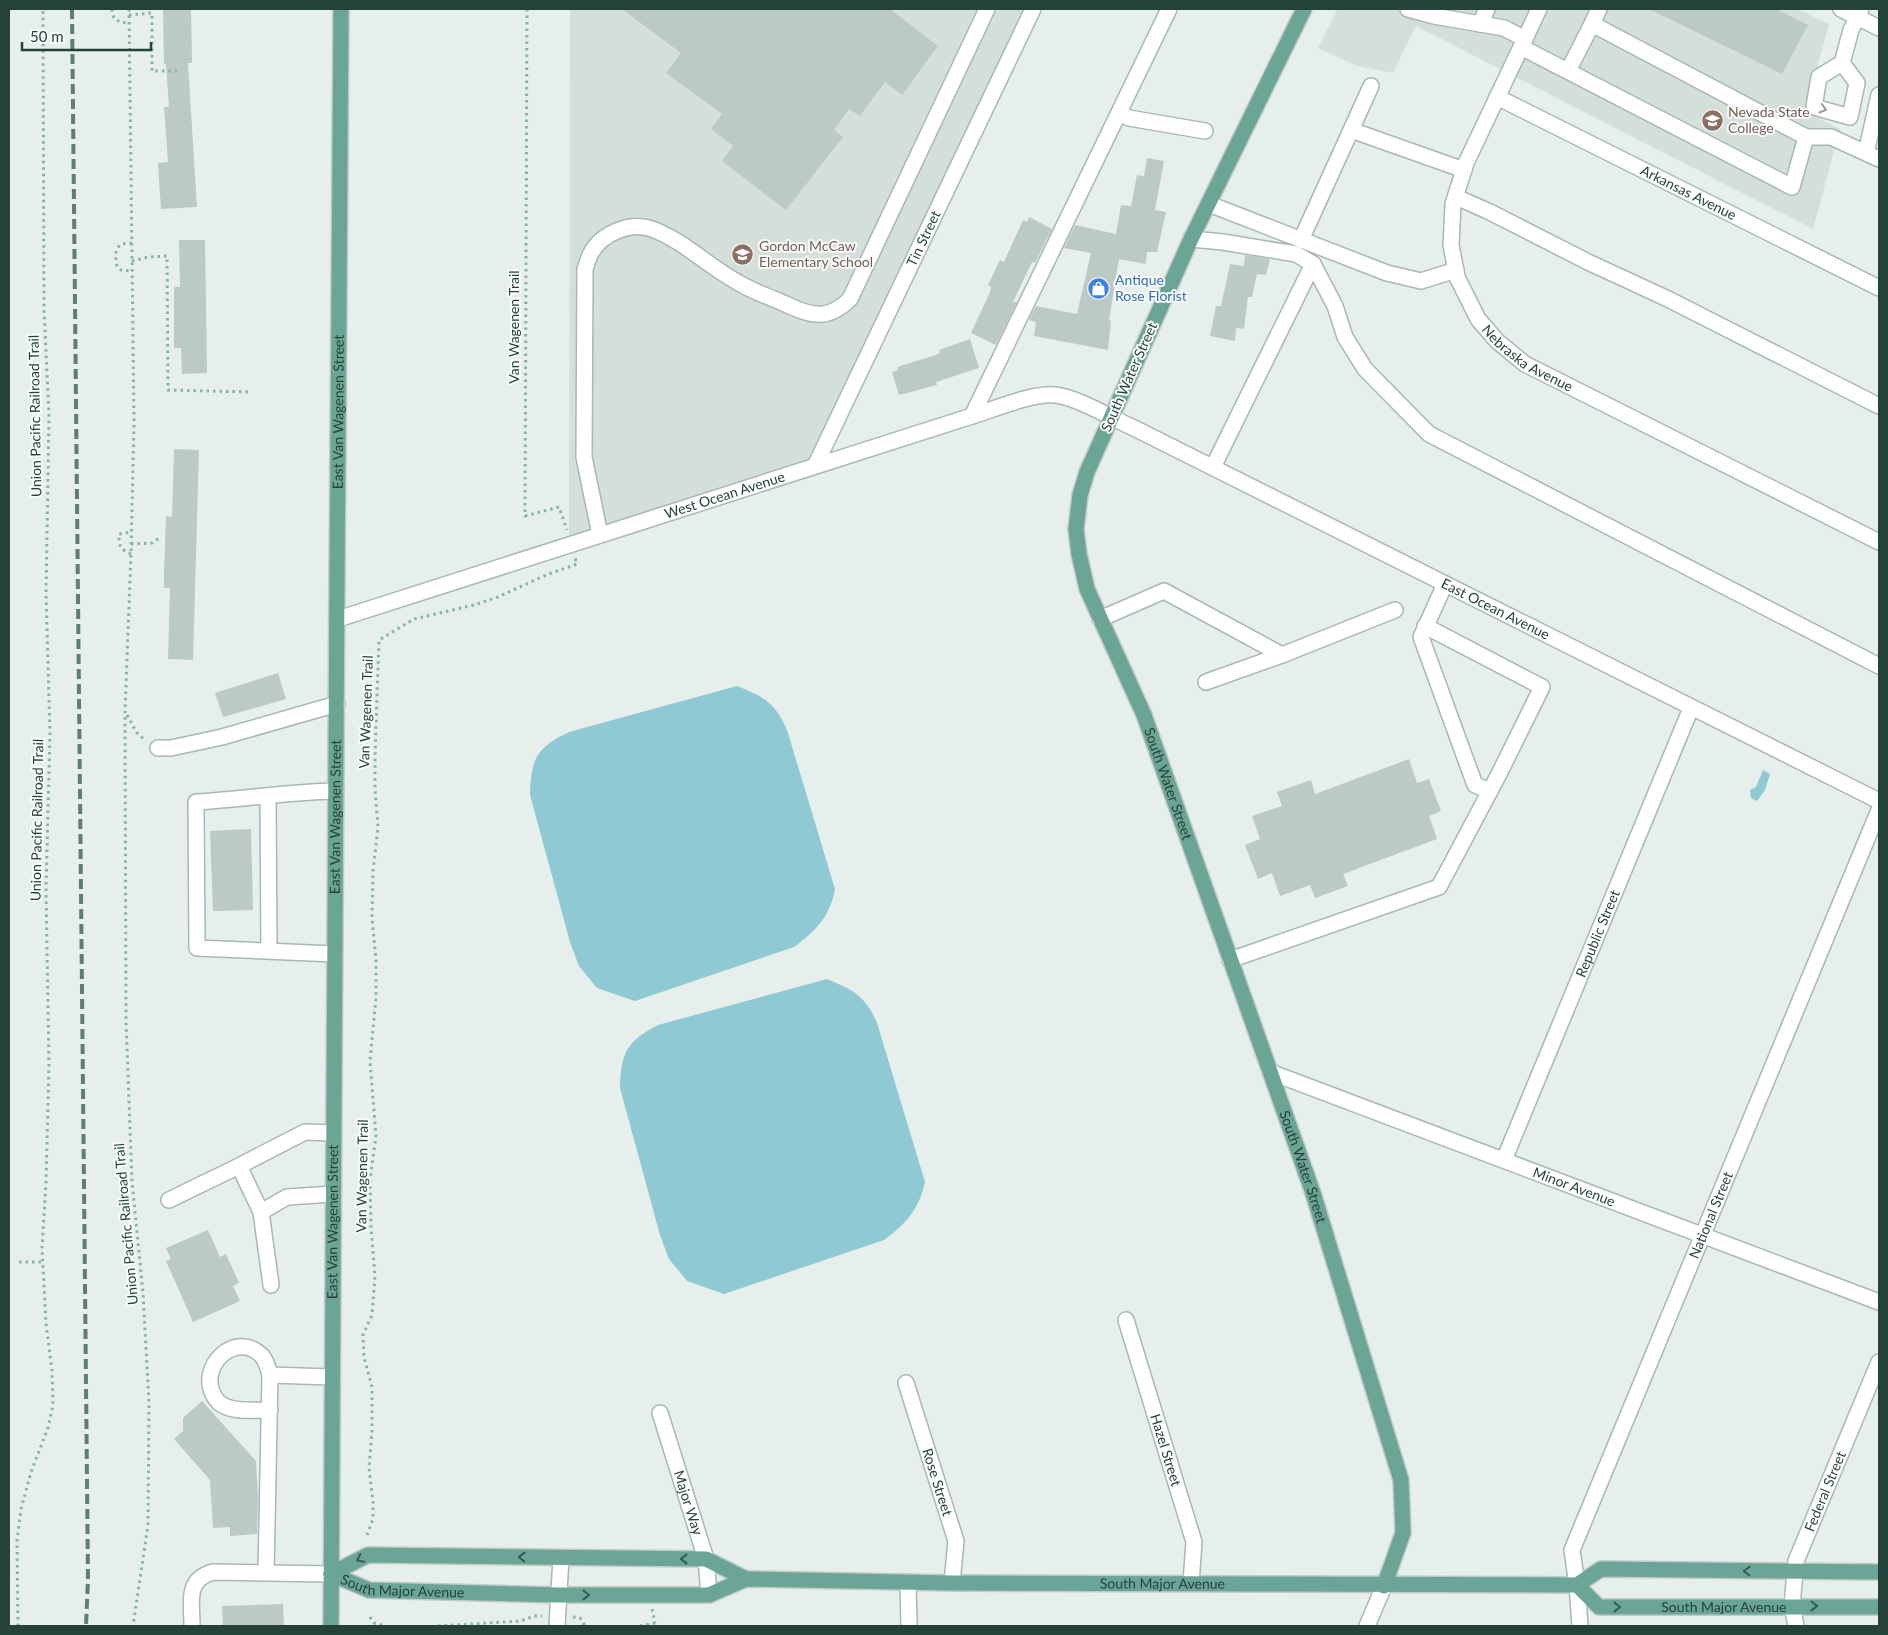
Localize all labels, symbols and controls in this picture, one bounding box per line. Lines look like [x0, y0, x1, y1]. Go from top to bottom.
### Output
scale bar [22, 20, 151, 52]
text: 50 m [30, 27, 64, 45]
place label: Nevada State College [1728, 103, 1810, 136]
one-way arrow [1818, 104, 1827, 114]
school or university icon: Nevada State College [1700, 108, 1724, 132]
street label: Arkansas Avenue [1638, 161, 1739, 223]
street label: Tin Street [902, 208, 944, 269]
place label: Gordon McCaw Elementary School [759, 237, 873, 270]
school or university icon: Gordon McCaw Elementary School [731, 242, 755, 266]
street label: Van Wagenen Trail [505, 270, 522, 384]
place label: Antique Rose Florist [1115, 271, 1187, 304]
shop icon: Antique Rose Florist [1087, 276, 1111, 300]
street label: South Water Street [1097, 320, 1160, 434]
street label: Nebraska Avenue [1479, 321, 1576, 395]
street label: Union Pacific Railroad Trail [25, 335, 44, 497]
street label: East Van Wagenen Street [329, 335, 347, 489]
street label: West Ocean Avenue [662, 468, 787, 522]
street label: East Ocean Avenue [1439, 574, 1553, 643]
street label: Van Wagenen Trail [355, 655, 376, 769]
street label: South Water Street [1141, 725, 1196, 842]
street label: Union Pacific Railroad Trail [27, 739, 46, 901]
street label: East Van Wagenen Street [326, 740, 344, 894]
street label: Republic Street [1572, 887, 1623, 980]
street label: South Water Street [1276, 1108, 1331, 1225]
street label: Van Wagenen Trail [352, 1119, 371, 1233]
street label: Union Pacific Railroad Trail [110, 1142, 141, 1306]
street label: East Van Wagenen Street [323, 1145, 341, 1299]
street label: Minor Avenue [1531, 1163, 1618, 1210]
street label: National Street [1685, 1169, 1736, 1261]
street label: Hazel Street [1147, 1412, 1185, 1488]
street label: Rose Street [919, 1446, 957, 1518]
street label: Federal Street [1800, 1448, 1849, 1534]
street label: Major Way [671, 1468, 707, 1538]
one-way arrow [517, 1552, 525, 1562]
one-way arrow [356, 1553, 365, 1564]
one-way arrow [680, 1554, 688, 1564]
one-way arrow [1743, 1565, 1751, 1576]
street label: South Major Avenue [338, 1570, 465, 1601]
street label: South Major Avenue [1100, 1574, 1225, 1592]
one-way arrow [583, 1590, 591, 1600]
street label: South Major Avenue [1661, 1598, 1786, 1615]
one-way arrow [1811, 1601, 1819, 1611]
one-way arrow [1614, 1602, 1621, 1612]

